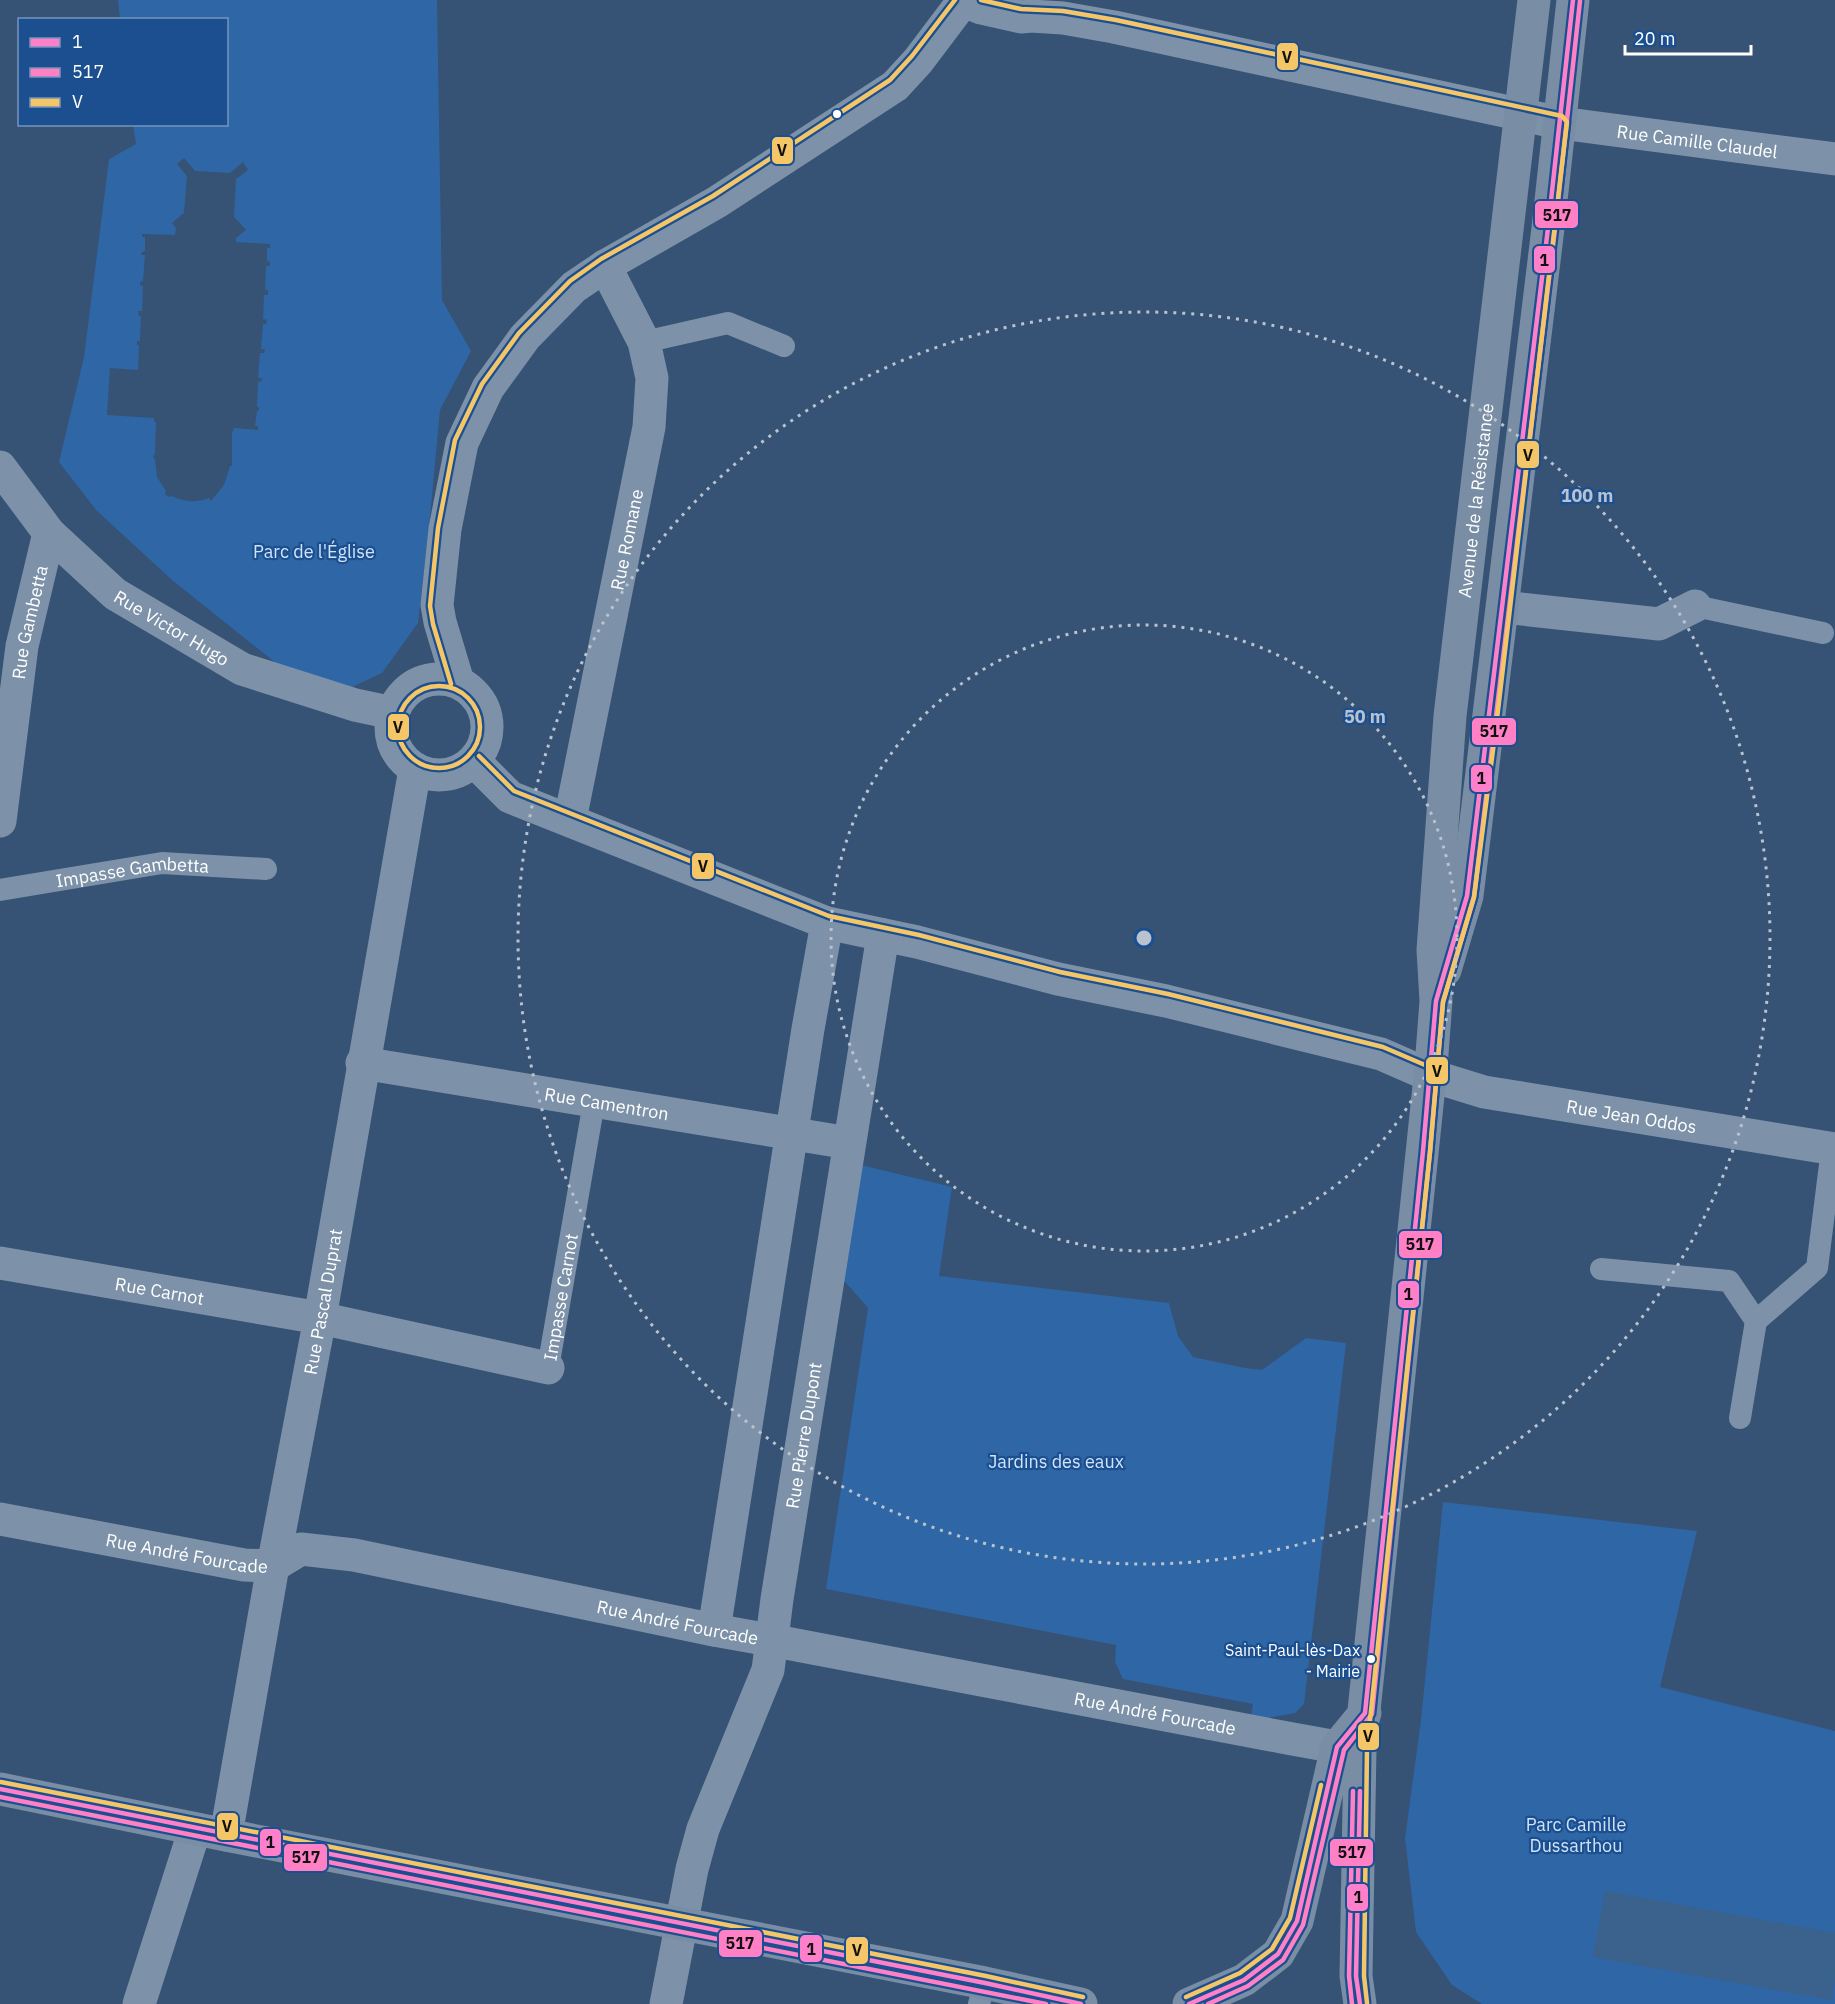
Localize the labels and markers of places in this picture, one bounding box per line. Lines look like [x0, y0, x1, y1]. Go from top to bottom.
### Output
unlabelled marker [831, 108, 843, 120]
centre of rings [1134, 928, 1154, 948]
place label: Saint-Paul-lès-Dax - Mairie [1225, 1640, 1360, 1681]
marker: Saint-Paul-lès-Dax - Mairie [1365, 1653, 1377, 1665]

